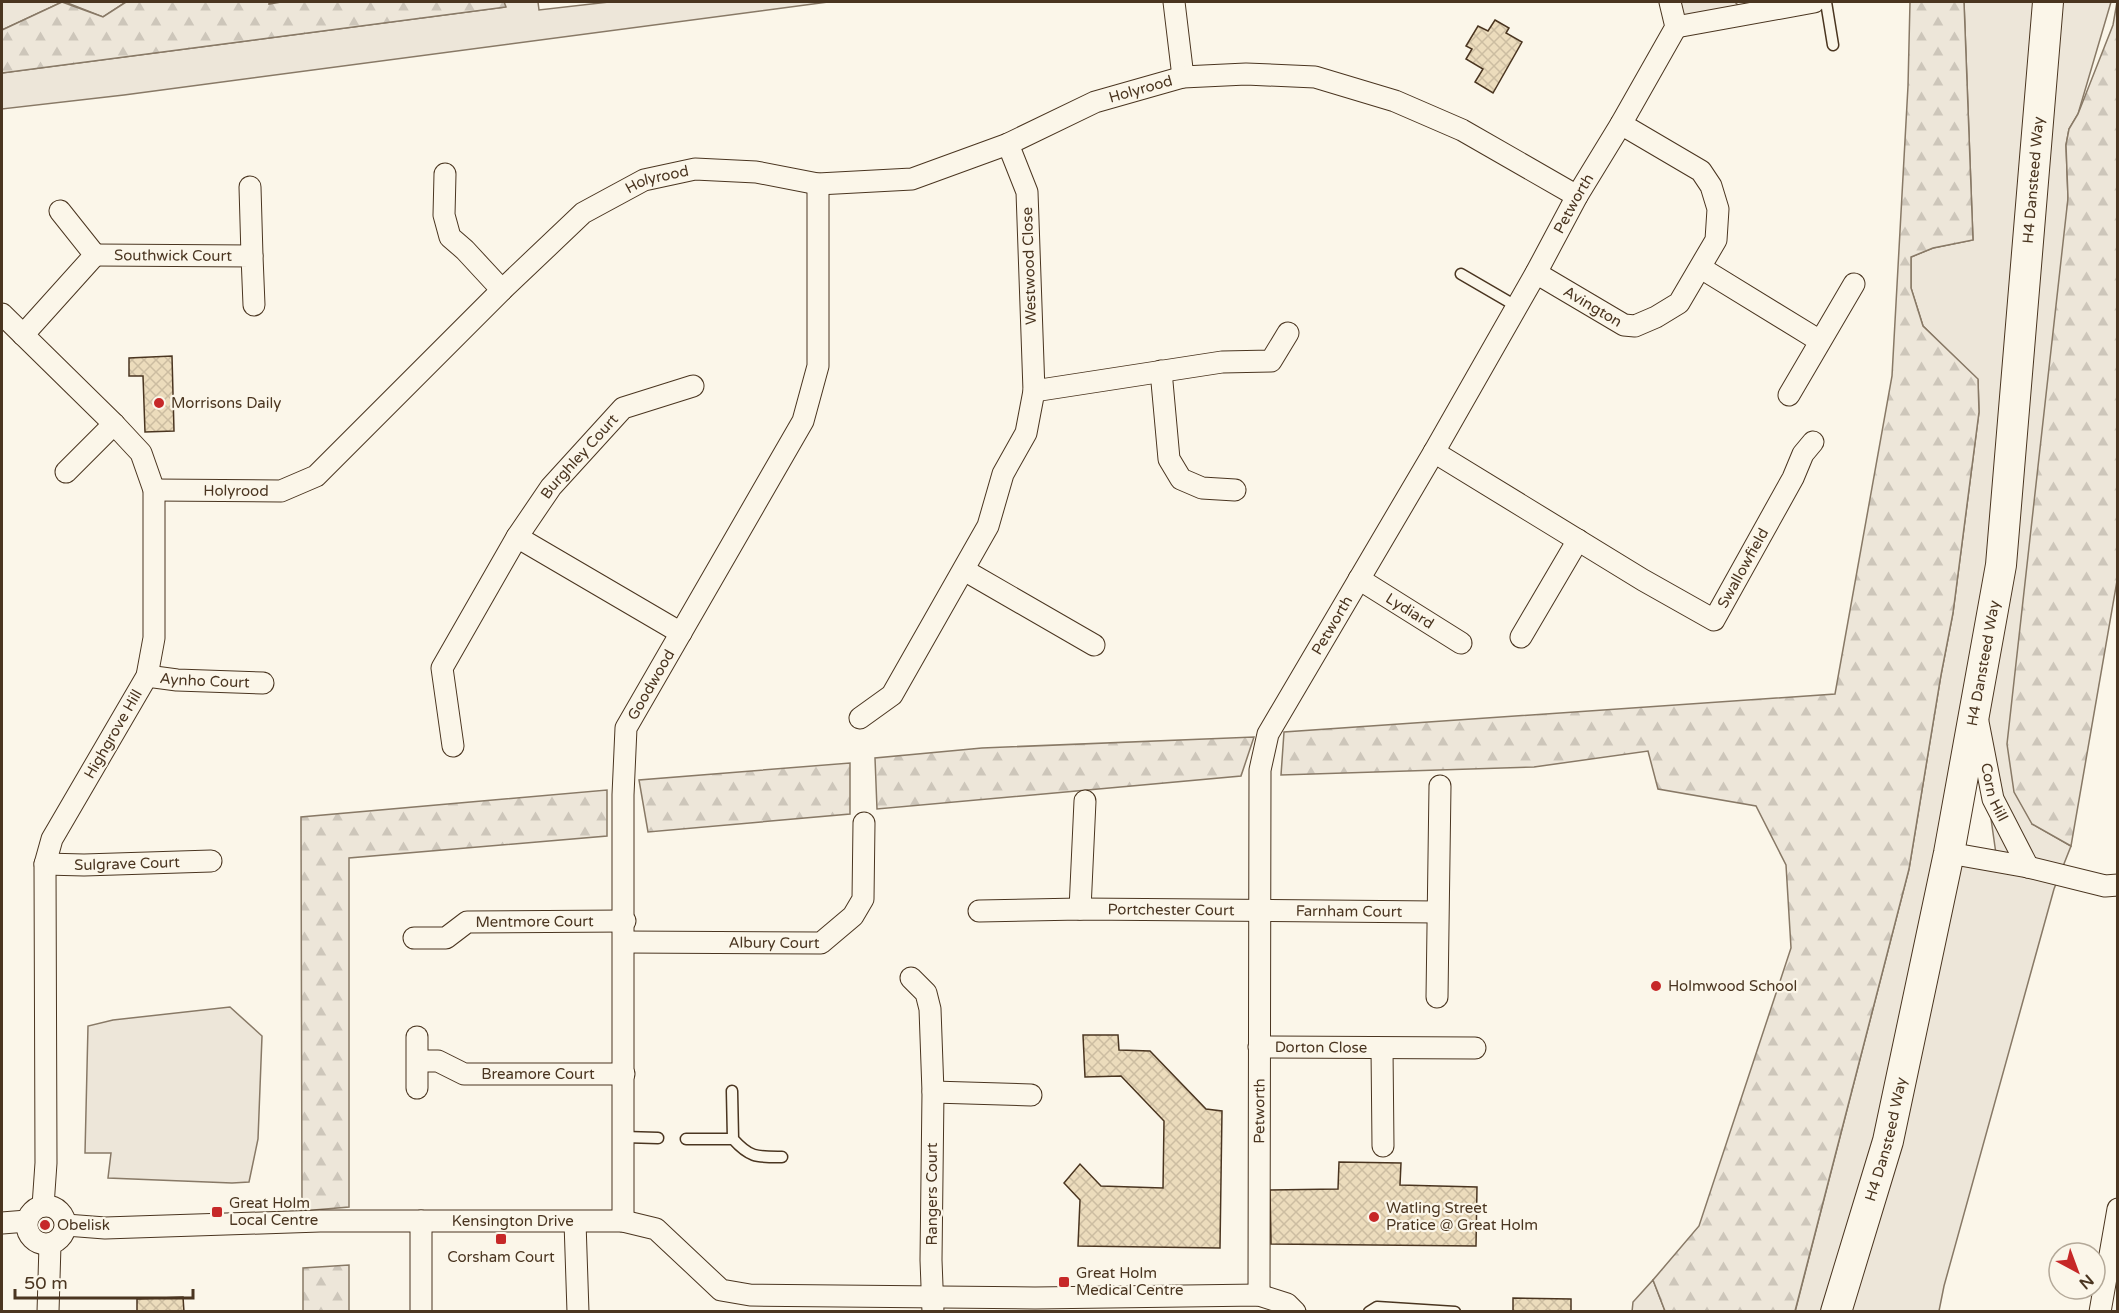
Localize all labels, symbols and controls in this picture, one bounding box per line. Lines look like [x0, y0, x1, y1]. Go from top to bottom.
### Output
street label: Holyrood [1107, 71, 1175, 107]
street label: H4 Dansteed Way [2019, 116, 2047, 244]
street label: Holyrood [622, 162, 690, 197]
street label: Petworth [1550, 170, 1597, 237]
street label: Westwood Close [1018, 207, 1040, 325]
street label: Southwick Court [114, 246, 232, 265]
street label: Avington [1560, 282, 1625, 331]
place label: Morrisons Daily [171, 394, 281, 412]
marker: Morrisons Daily [152, 396, 166, 410]
street label: Burghley Court [537, 410, 622, 502]
street label: Holyrood [203, 481, 269, 500]
street label: Swallowfield [1713, 525, 1772, 611]
street label: Lydiard [1382, 589, 1437, 633]
street label: Petworth [1308, 592, 1356, 658]
street label: H4 Dansteed Way [1963, 599, 2003, 728]
street label: Goodwood [624, 646, 678, 723]
street label: Aynho Court [159, 669, 250, 692]
street label: Highgrove Hill [80, 686, 146, 782]
street label: Corn Hill [1977, 761, 2012, 824]
street label: Sulgrave Court [74, 853, 180, 874]
street label: Portchester Court [1107, 900, 1235, 919]
street label: Farnham Court [1296, 902, 1403, 921]
street label: Mentmore Court [475, 912, 594, 931]
street label: Albury Court [728, 934, 820, 952]
place label: Holmwood School [1668, 977, 1797, 995]
marker: Holmwood School [1649, 979, 1663, 993]
street label: Dorton Close [1275, 1038, 1367, 1057]
street label: Breamore Court [481, 1065, 595, 1083]
street label: H4 Dansteed Way [1861, 1076, 1910, 1203]
street label: Petworth [1250, 1078, 1268, 1144]
street label: Rangers Court [923, 1142, 941, 1245]
place label: Great Holm Local Centre [229, 1194, 318, 1229]
place label: Watling Street Pratice @ Great Holm [1386, 1199, 1538, 1234]
marker: Great Holm Local Centre [210, 1205, 224, 1219]
marker: Watling Street Pratice @ Great Holm [1367, 1210, 1381, 1224]
street label: Kensington Drive [452, 1212, 574, 1230]
place label: Obelisk [57, 1216, 110, 1234]
marker: Obelisk [38, 1218, 52, 1232]
marker: Corsham Court [494, 1232, 508, 1246]
north arrow [2047, 1241, 2107, 1301]
place label: Corsham Court [447, 1248, 555, 1266]
scale bar [15, 1262, 194, 1300]
place label: Great Holm Medical Centre [1076, 1264, 1183, 1299]
text: N [2075, 1270, 2098, 1293]
text: 50 m [24, 1272, 68, 1294]
marker: Great Holm Medical Centre [1057, 1275, 1071, 1289]

